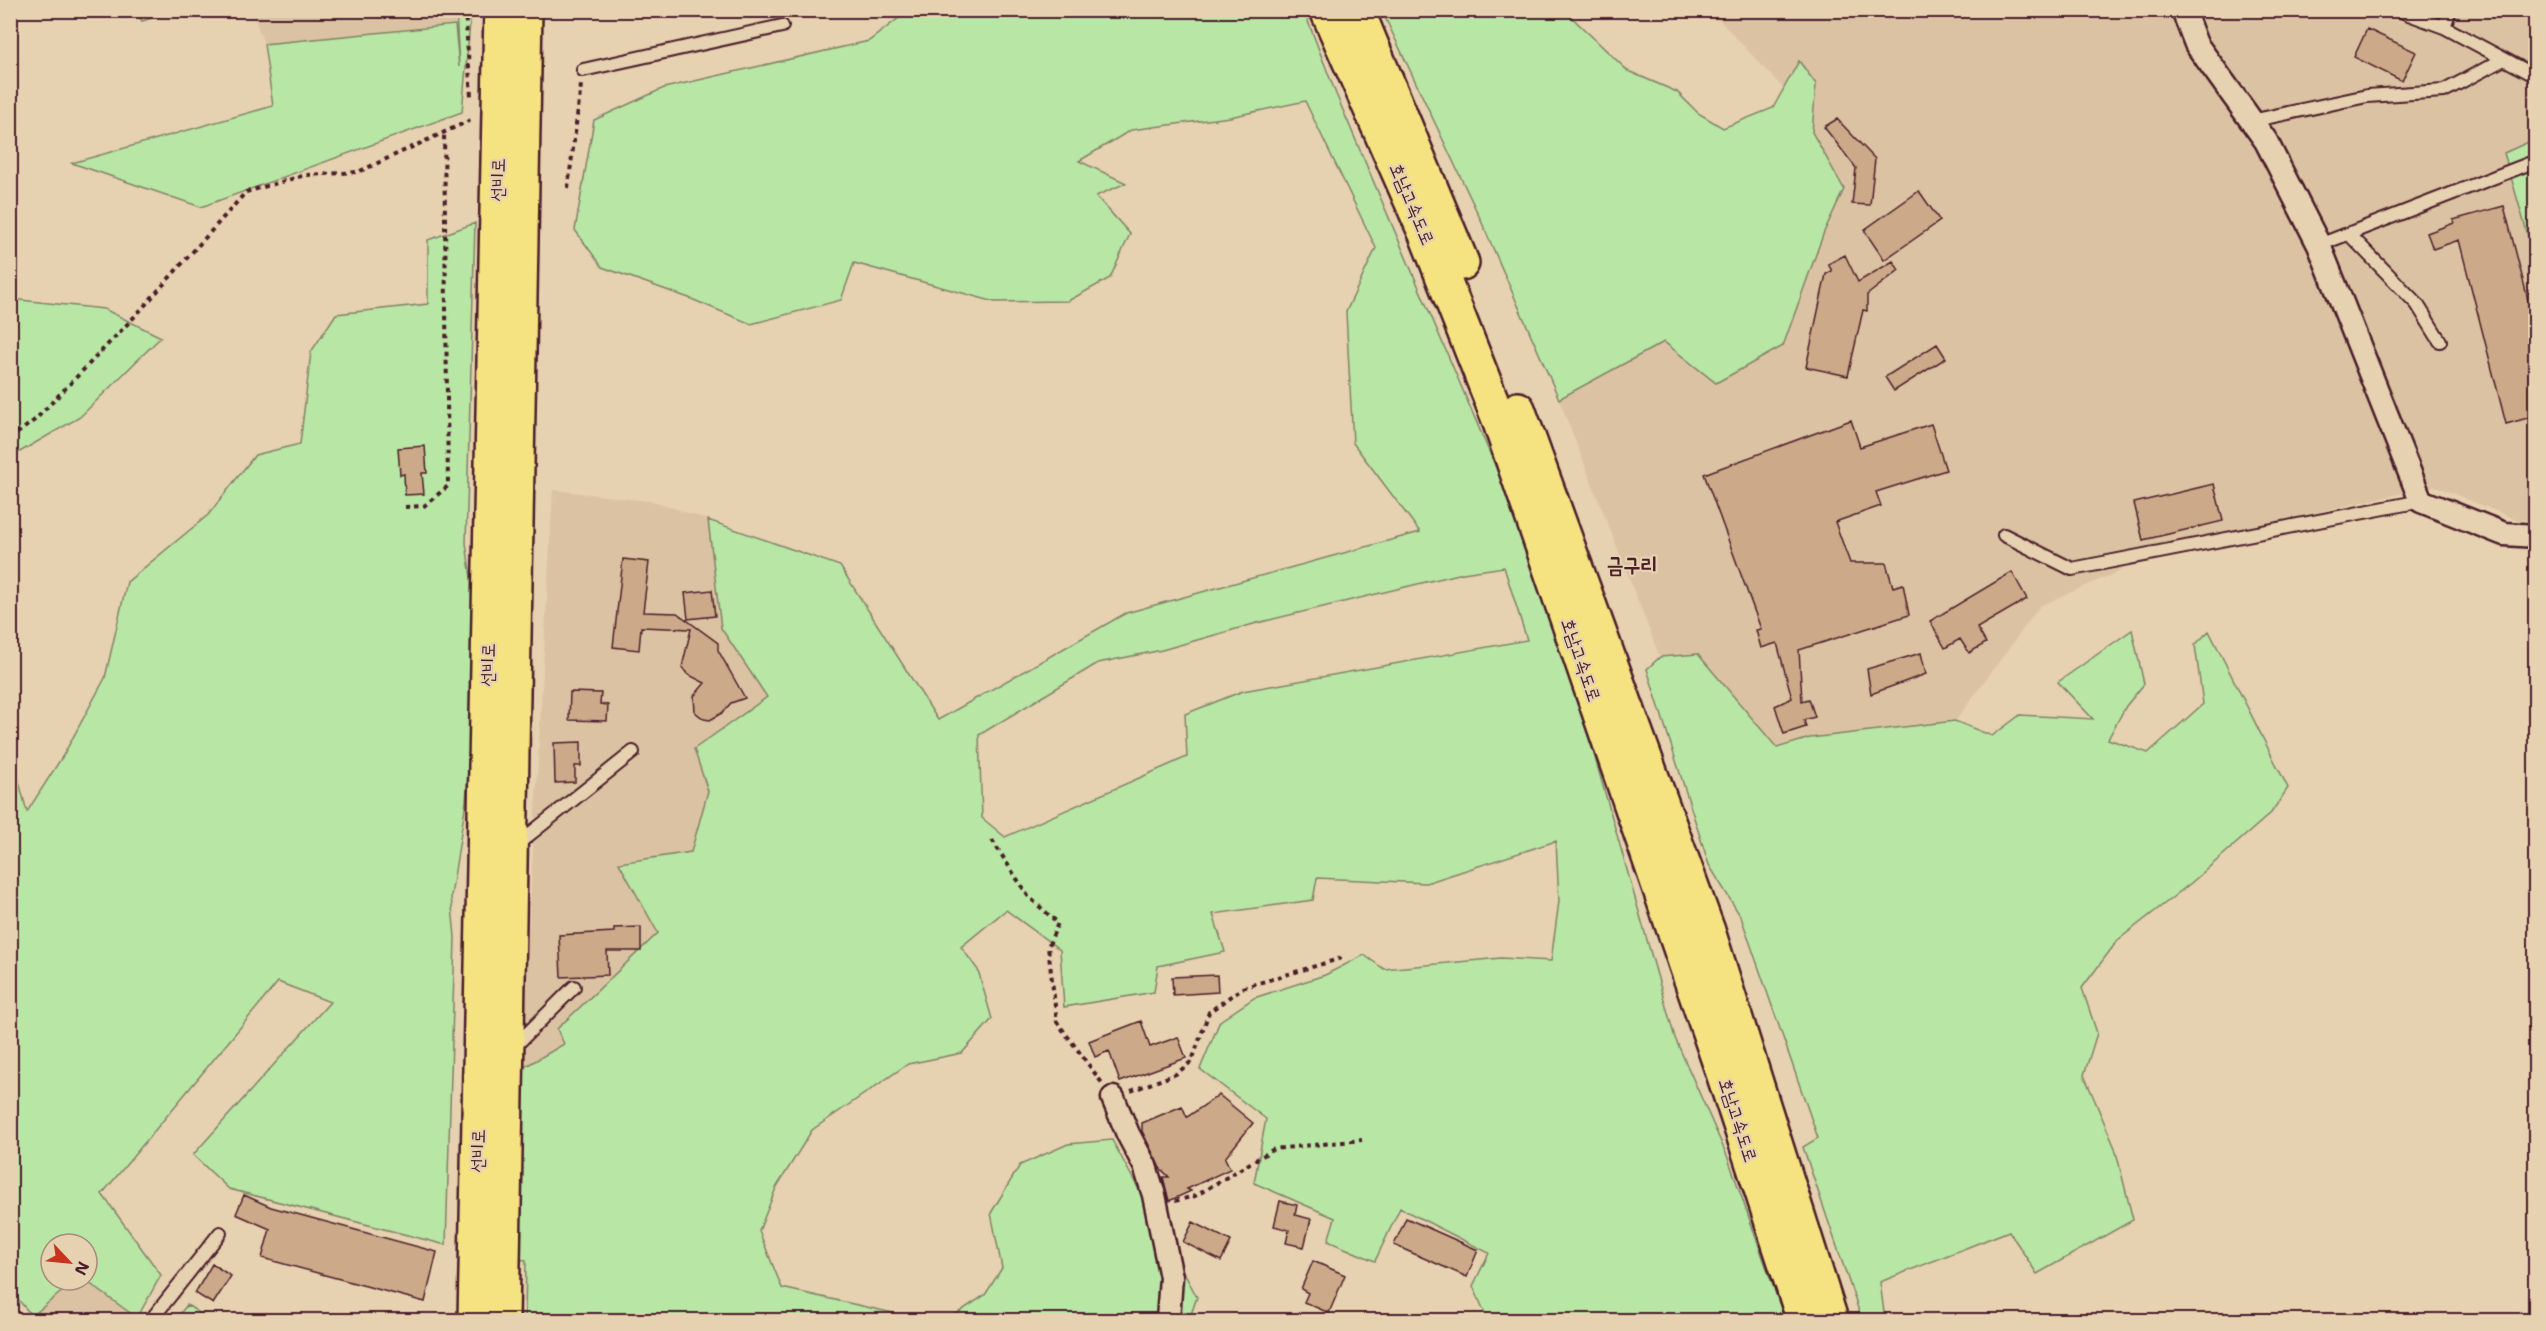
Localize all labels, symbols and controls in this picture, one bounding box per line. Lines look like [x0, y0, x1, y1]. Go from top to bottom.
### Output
street label: 선비로 [486, 158, 510, 202]
street label: 호남고속도로 [1384, 159, 1440, 249]
district label: 금구리 [1607, 551, 1657, 579]
street label: 호남고속도로 [1556, 615, 1606, 705]
street label: 선비로 [476, 643, 500, 687]
street label: 호남고속도로 [1713, 1075, 1763, 1165]
street label: 선비로 [466, 1129, 490, 1173]
north arrow [39, 1232, 99, 1292]
text: N [70, 1258, 94, 1279]

